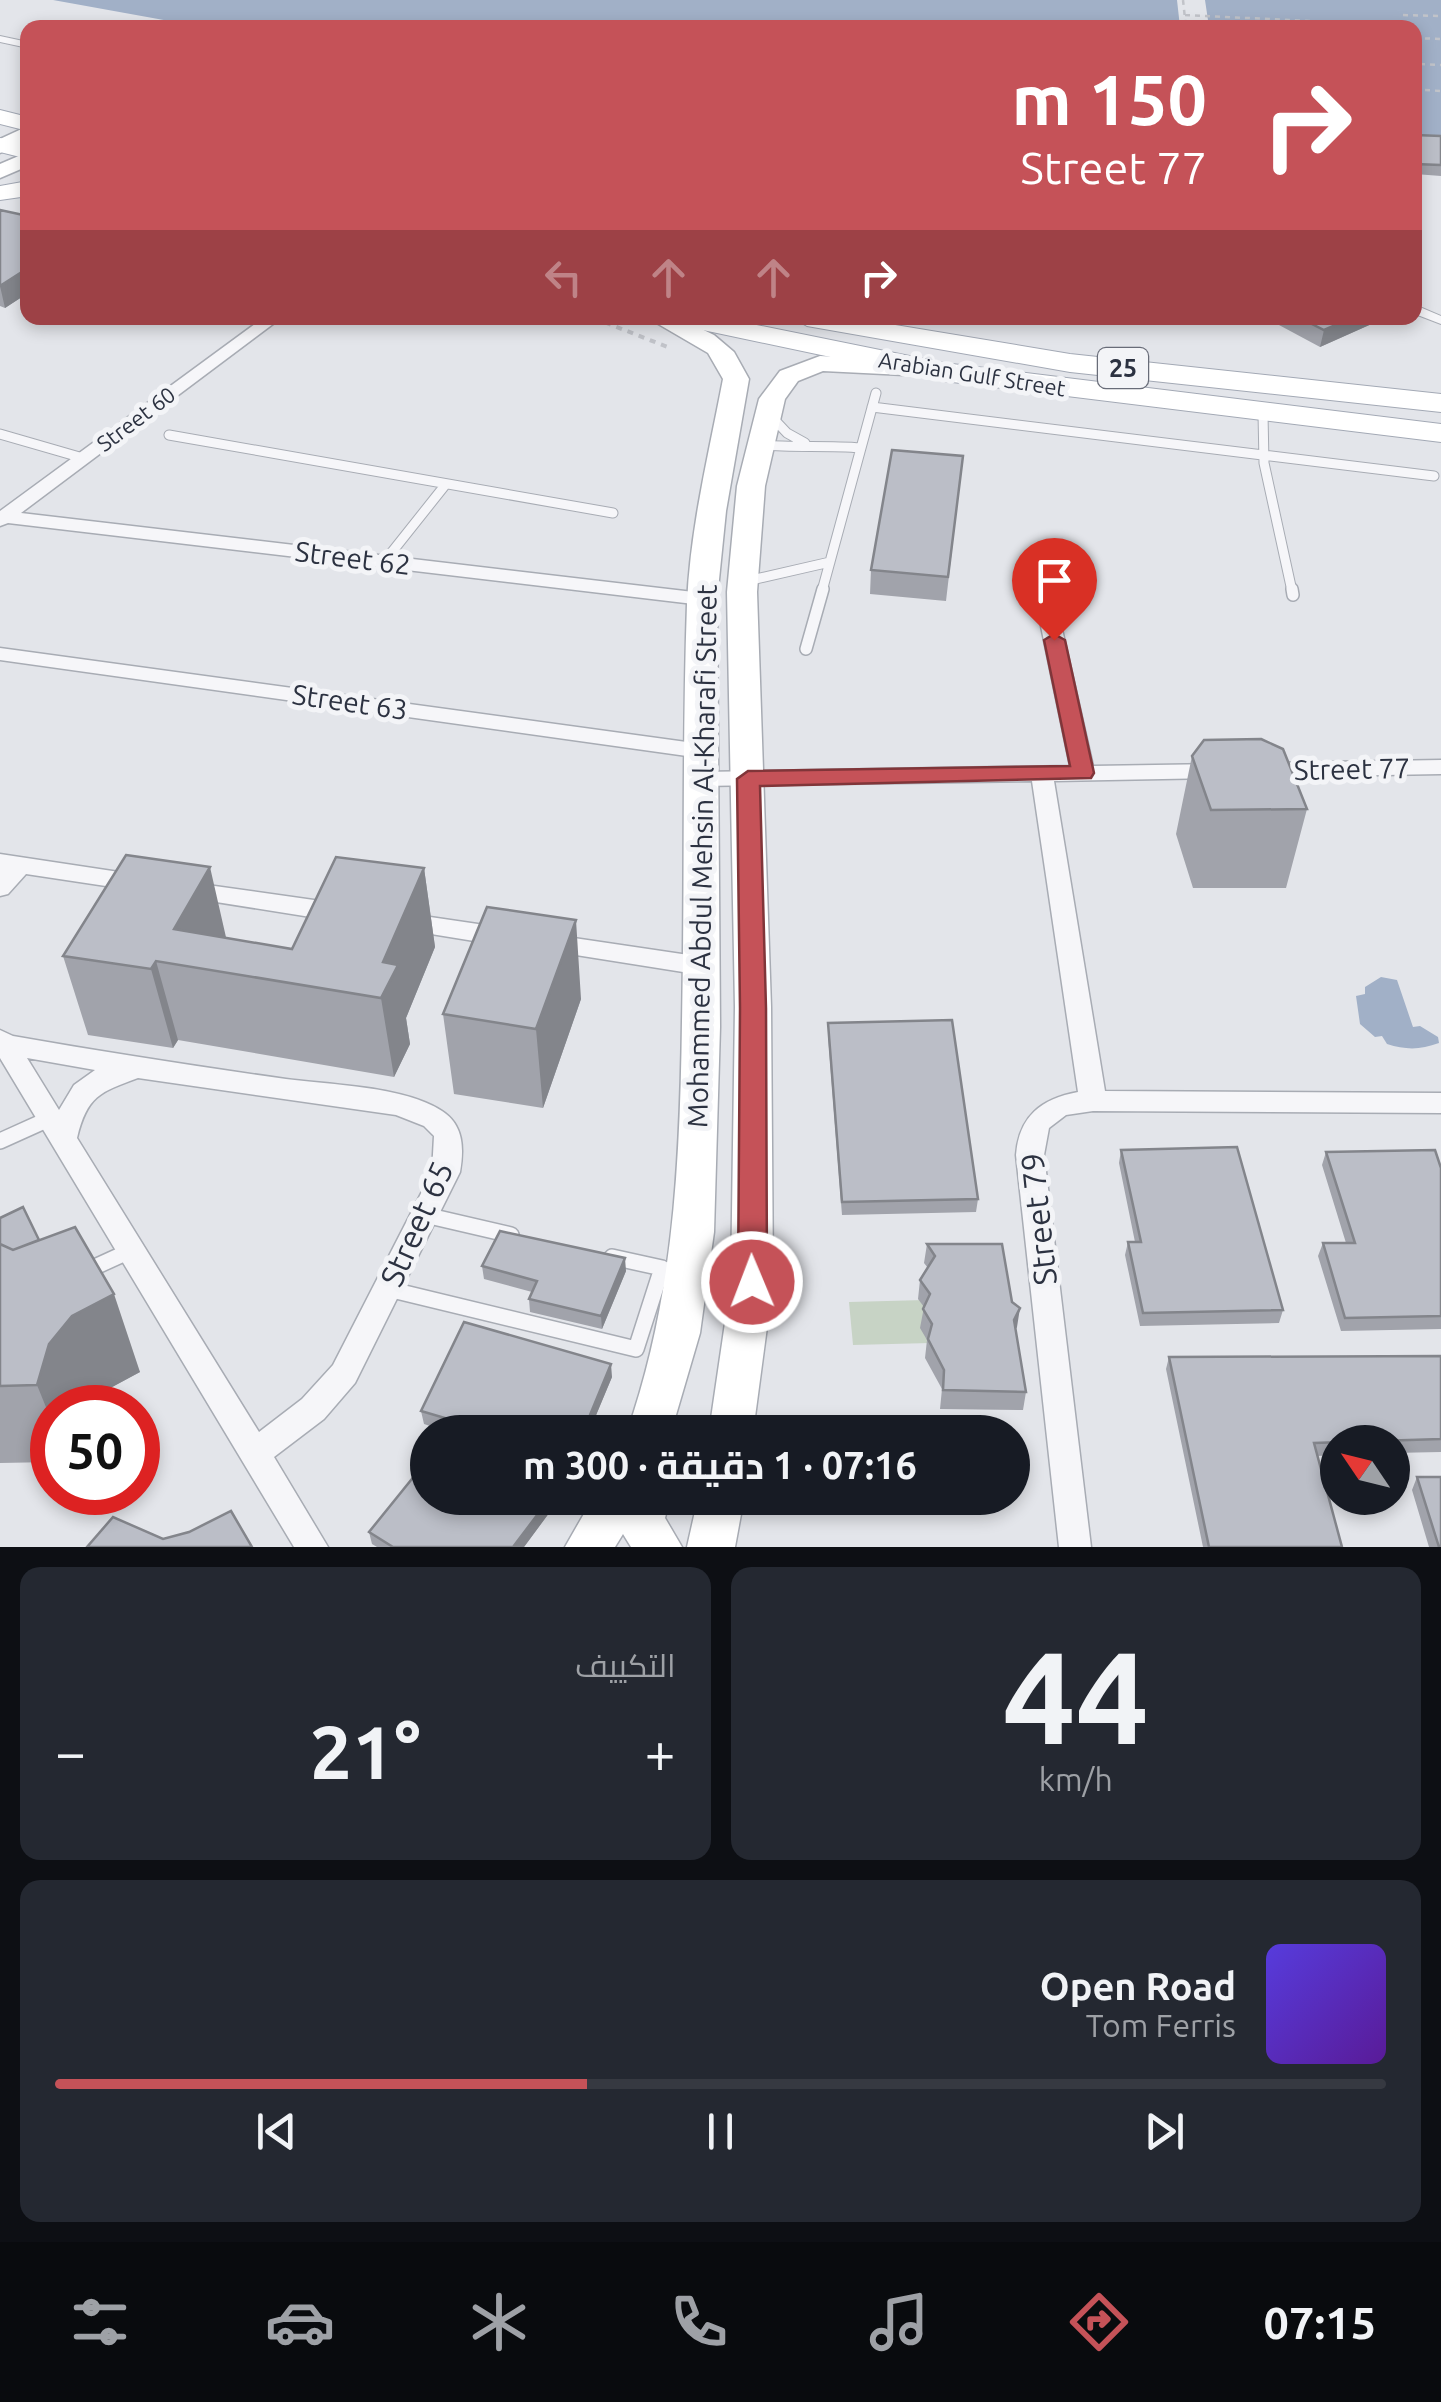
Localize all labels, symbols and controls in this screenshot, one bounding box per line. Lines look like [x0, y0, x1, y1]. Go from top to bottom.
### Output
text: 150 m [1012, 60, 1207, 138]
icon: right [1242, 60, 1372, 190]
text: Street 77 [1020, 142, 1207, 193]
icon: left [536, 250, 591, 305]
icon: ahead [641, 250, 696, 305]
icon: ahead [746, 250, 801, 305]
icon: right [851, 250, 906, 305]
street label: Arabian Gulf Street [877, 346, 1068, 401]
road number: 25 [1098, 348, 1148, 388]
street label: Street 60 [92, 381, 180, 456]
street label: Street 62 [294, 535, 413, 580]
pin [1012, 538, 1097, 641]
icon: arrive [1027, 553, 1082, 608]
street label: Mohammed Abdul Mehsin Al-Kharafi Street [681, 584, 722, 1128]
street label: Street 63 [290, 678, 410, 725]
street label: Street 77 [1294, 752, 1410, 785]
street label: Street 79 [1013, 1151, 1063, 1287]
street label: Street 65 [373, 1156, 460, 1292]
position arrow [700, 1230, 804, 1334]
speed limit sign: 50 [30, 1385, 160, 1515]
north arrow [1320, 1425, 1410, 1515]
map controls [1320, 1425, 1410, 1515]
text: 07:16 · 1 دقيقة · 300 m [523, 1444, 917, 1486]
text: 44 [1002, 1623, 1149, 1769]
text: التكييف [575, 1647, 676, 1683]
text: 21° [310, 1709, 421, 1793]
text: − [55, 1721, 86, 1782]
text: + [644, 1721, 675, 1782]
text: km/h [1039, 1761, 1113, 1797]
text: Open Road [1040, 1965, 1236, 2007]
text: Tom Ferris [1086, 2007, 1236, 2043]
icon: previous [249, 2104, 304, 2159]
icon: pause [693, 2104, 748, 2159]
icon: next [1137, 2104, 1192, 2159]
icon: filters [65, 2287, 135, 2357]
icon: car [265, 2287, 335, 2357]
icon: climate [464, 2287, 534, 2357]
icon: phone [664, 2287, 734, 2357]
icon: music [864, 2287, 934, 2357]
icon: directions [1064, 2287, 1134, 2357]
text: 07:15 [1264, 2297, 1376, 2348]

